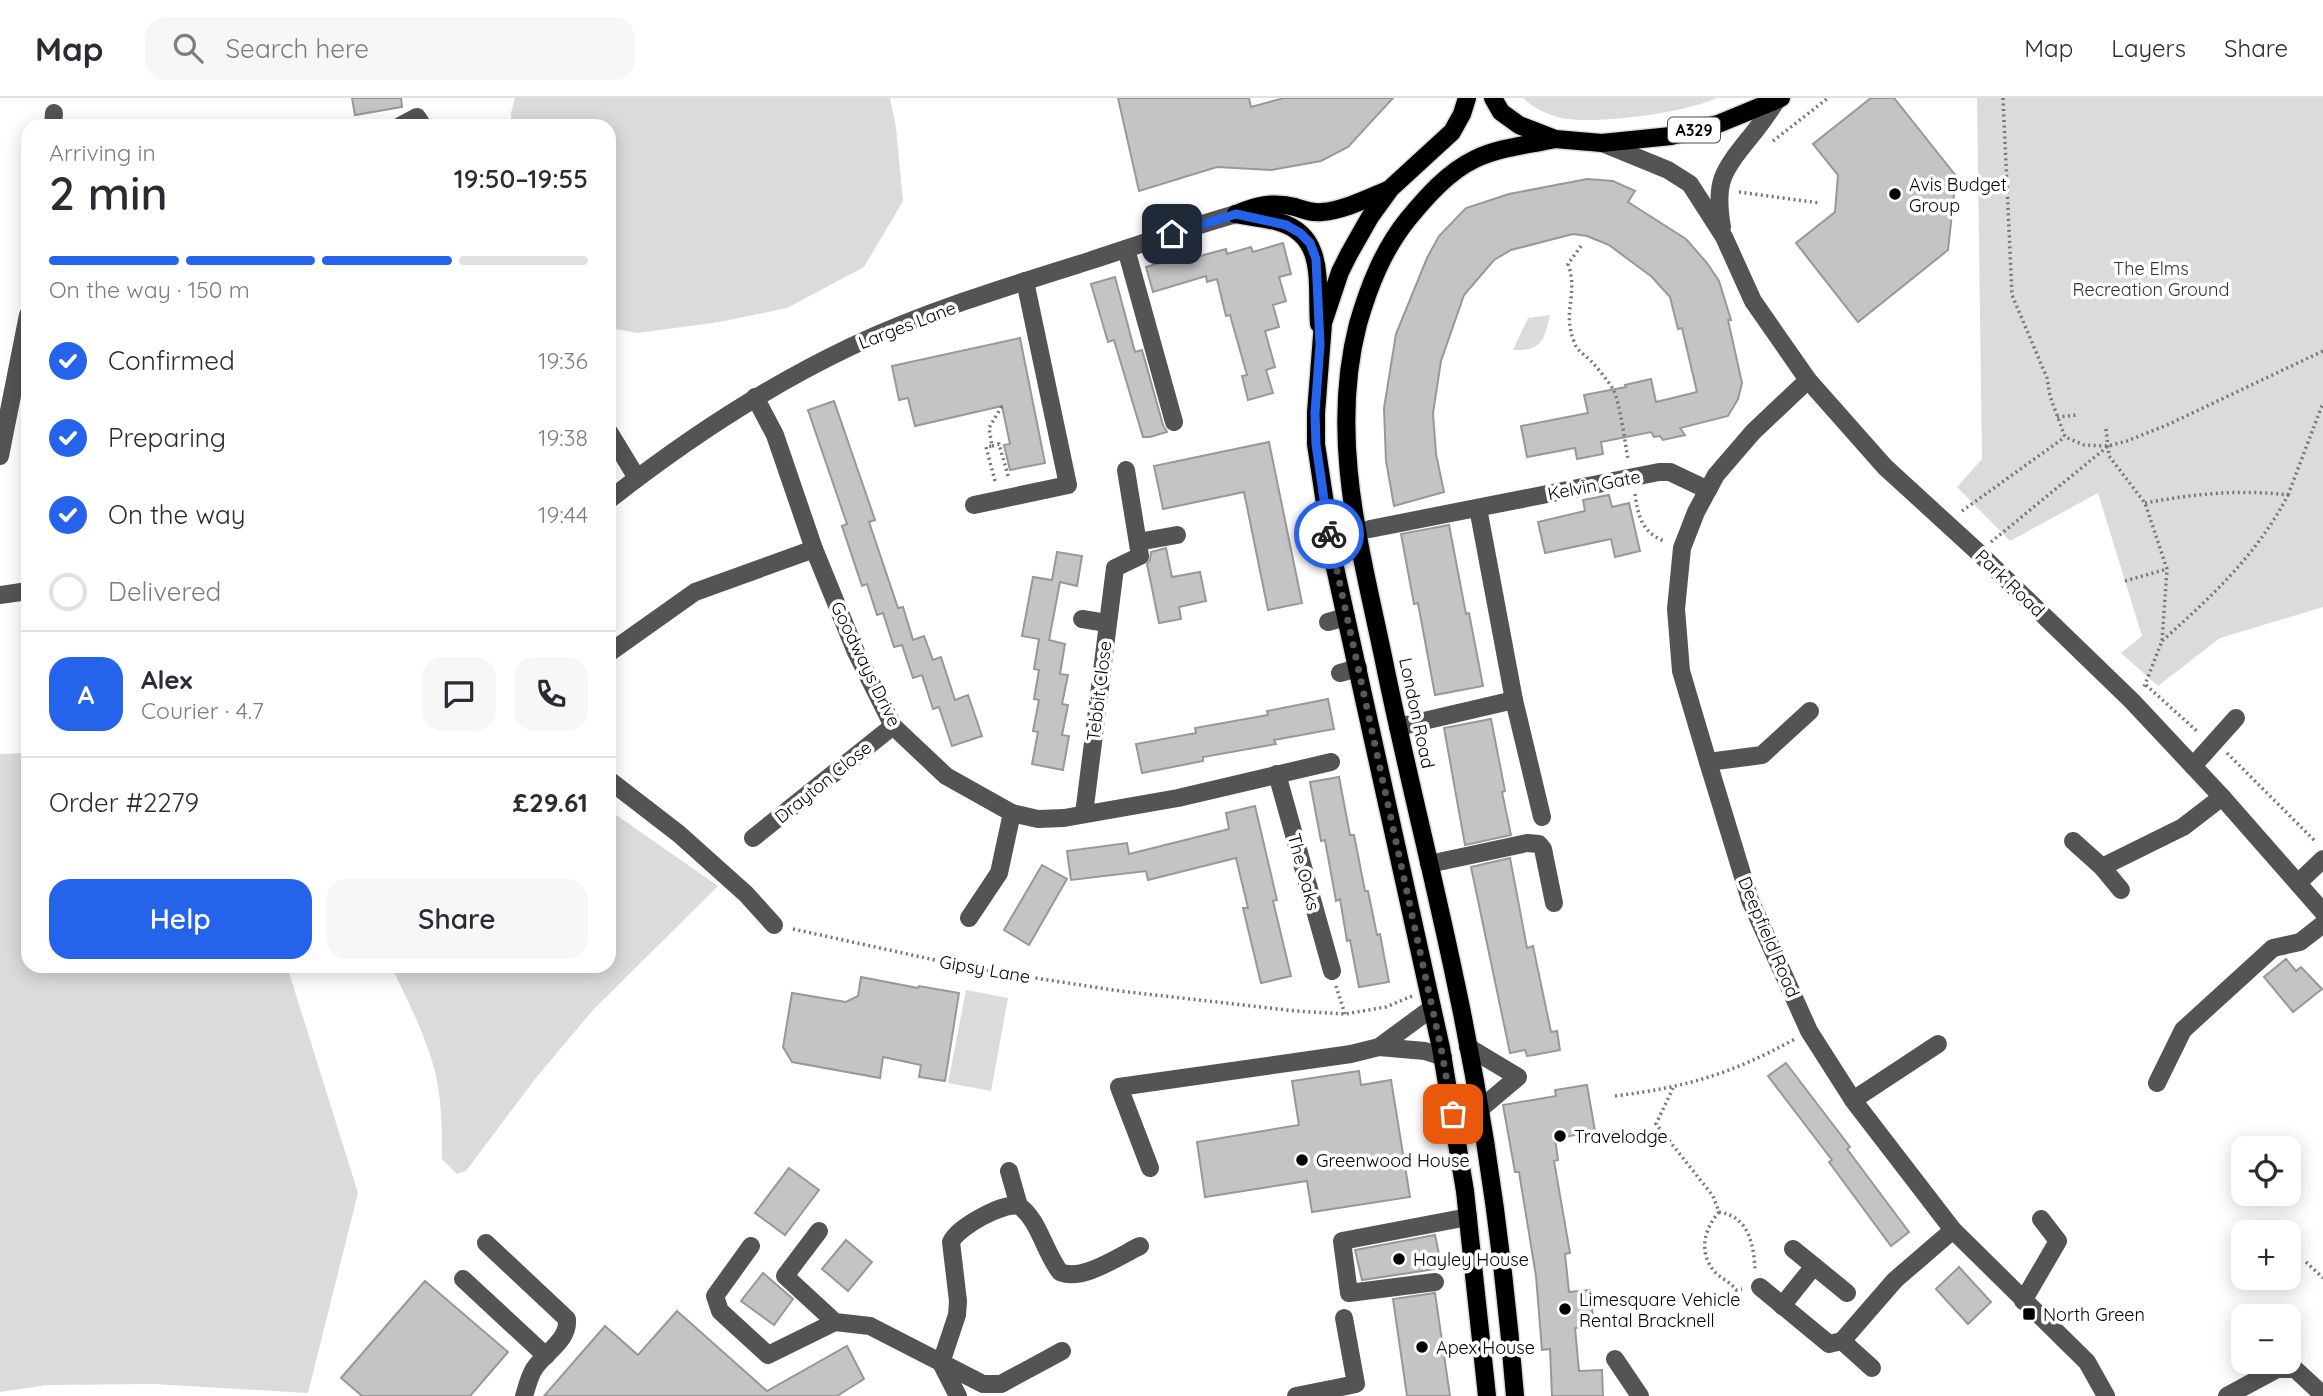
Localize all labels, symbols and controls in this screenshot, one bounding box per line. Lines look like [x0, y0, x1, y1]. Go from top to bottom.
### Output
search box [145, 17, 635, 80]
text: Map [35, 28, 103, 69]
icon: search [169, 29, 207, 67]
text: Search here [225, 32, 369, 65]
text: Map [2024, 33, 2073, 63]
text: Layers [2111, 33, 2186, 63]
text: Share [2224, 33, 2288, 63]
road number: A329 [1668, 118, 1720, 142]
text: Arriving in [49, 138, 156, 167]
text: 19:50–19:55 [454, 162, 588, 195]
text: 2 min [49, 164, 168, 222]
place label: Avis Budget Group [1909, 173, 2007, 217]
marker: Avis Budget Group [1887, 186, 1903, 202]
pin [1142, 204, 1202, 264]
icon: home [1153, 215, 1191, 253]
park label: The Elms Recreation Ground [2073, 257, 2229, 301]
text: On the way · 150 m [49, 275, 250, 304]
street label: Larges Lane [855, 296, 959, 354]
icon: check [49, 342, 87, 380]
text: Confirmed [108, 344, 235, 377]
text: 19:36 [538, 346, 588, 375]
icon: check [49, 419, 87, 457]
text: Preparing [108, 421, 226, 454]
text: 19:38 [538, 423, 588, 452]
street label: Kelvin Gate [1546, 465, 1642, 505]
icon: check [49, 496, 87, 534]
text: On the way [108, 498, 246, 531]
courier [1294, 499, 1364, 569]
text: 19:44 [538, 500, 588, 529]
icon: bike [1310, 515, 1348, 553]
street label: Park Road [1970, 544, 2050, 622]
text: Delivered [108, 575, 221, 608]
street label: Goodways Drive [826, 598, 906, 730]
street label: Tebbit Close [1081, 640, 1117, 742]
street label: London Road [1394, 656, 1440, 770]
button: chat [422, 657, 496, 731]
button: phone [514, 657, 588, 731]
text: Alex [141, 663, 192, 696]
text: A [78, 678, 94, 711]
text: Courier · 4.7 [141, 696, 264, 725]
street label: Drayton Close [770, 736, 876, 828]
text: Order #2279 [49, 786, 199, 819]
text: £29.61 [513, 786, 588, 819]
street label: The Oaks [1283, 831, 1325, 913]
street label: Deepfield Road [1733, 873, 1805, 1001]
button: Help [49, 879, 312, 959]
button: Share [326, 879, 588, 959]
street label: Gipsy Lane [938, 950, 1032, 988]
pin [1423, 1084, 1483, 1144]
icon: bag [1434, 1095, 1472, 1133]
place label: Travelodge [1574, 1125, 1668, 1148]
marker: Travelodge [1552, 1128, 1568, 1144]
map controls [2231, 1136, 2301, 1374]
button: locate [2231, 1136, 2301, 1206]
place label: Greenwood House [1316, 1149, 1470, 1172]
marker: Greenwood House [1294, 1152, 1310, 1168]
button: + [2231, 1220, 2301, 1290]
place label: Hayley House [1413, 1248, 1529, 1271]
marker: Hayley House [1391, 1251, 1407, 1267]
place label: Limesquare Vehicle Rental Bracknell [1579, 1288, 1740, 1332]
marker: Limesquare Vehicle Rental Bracknell [1557, 1301, 1573, 1317]
place label: North Green [2043, 1303, 2145, 1326]
button: − [2231, 1304, 2301, 1374]
marker: North Green [2021, 1306, 2037, 1322]
place label: Apex House [1436, 1336, 1535, 1359]
marker: Apex House [1414, 1339, 1430, 1355]

